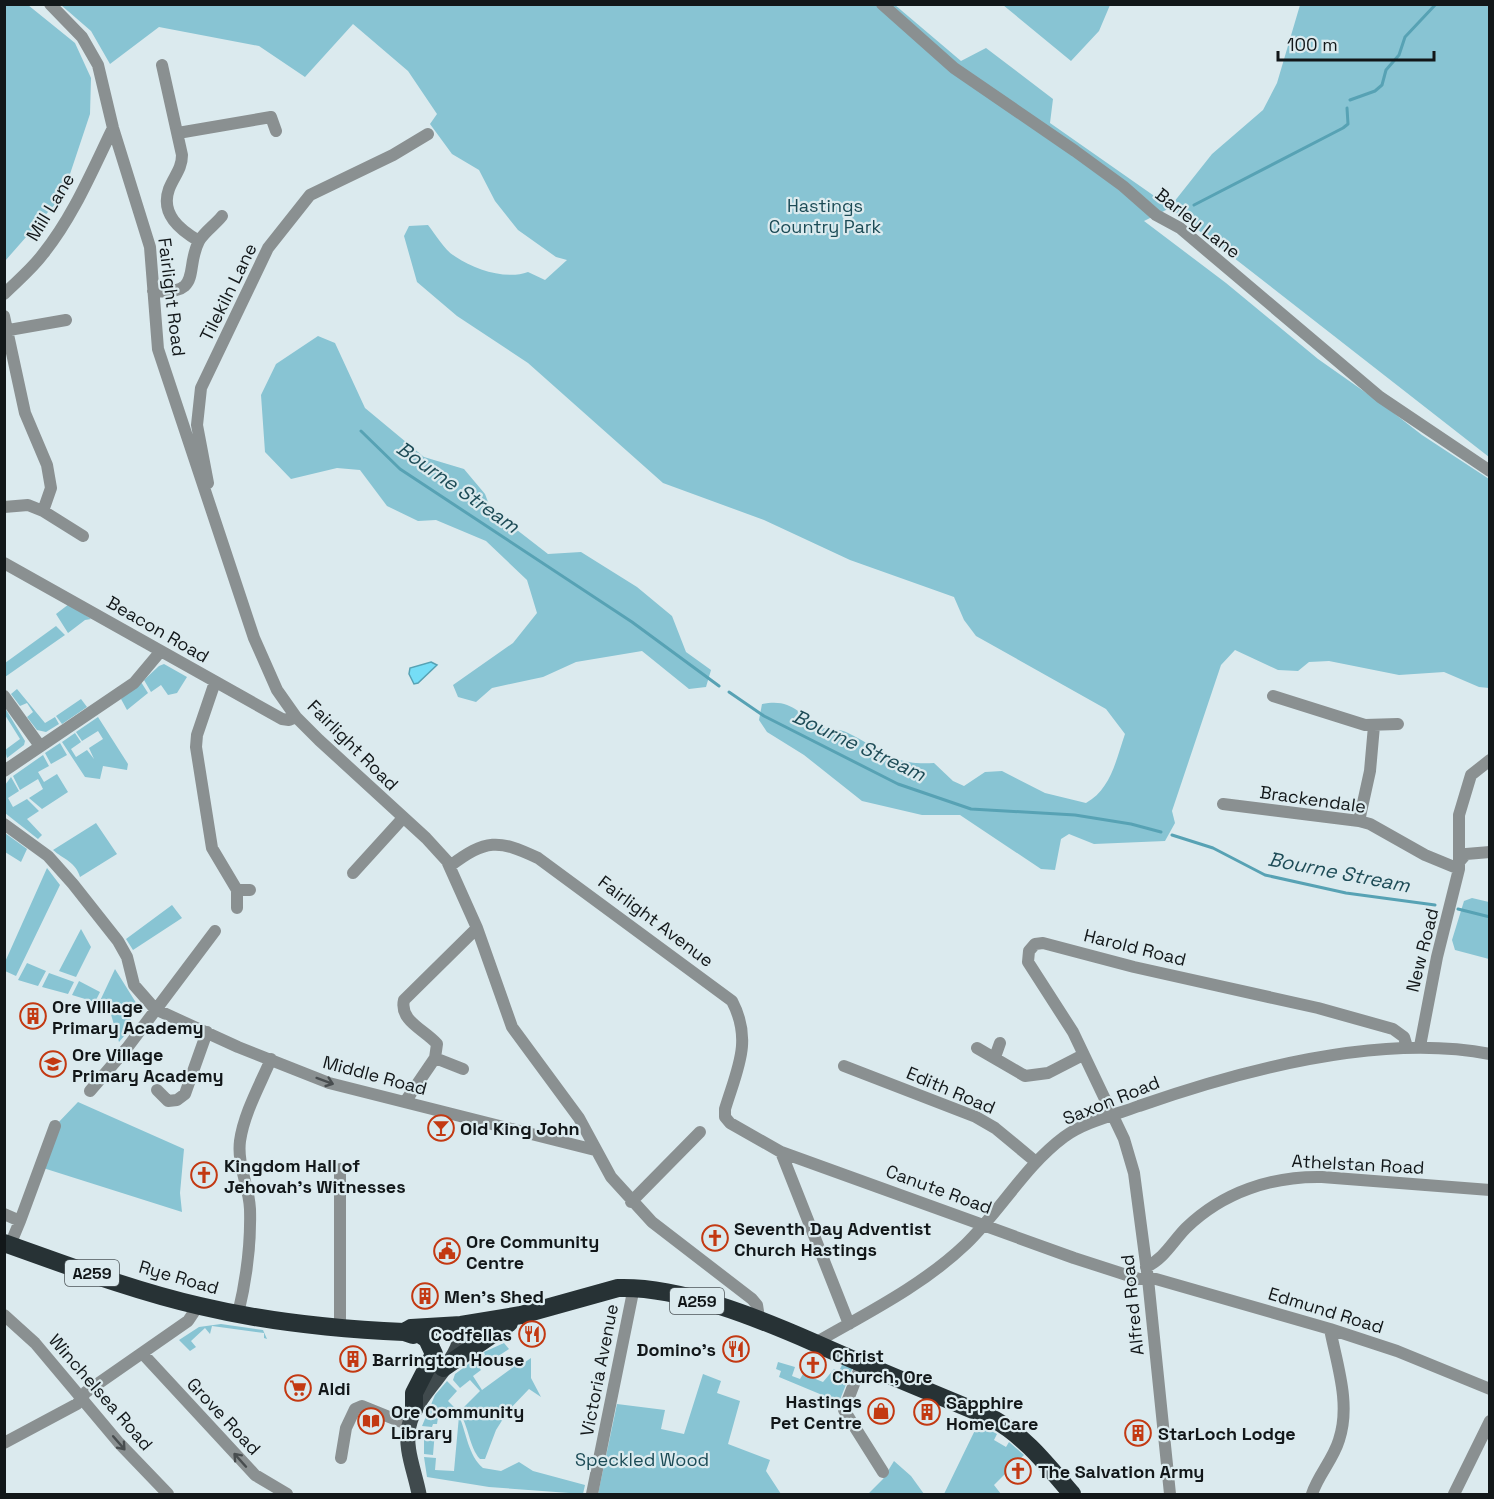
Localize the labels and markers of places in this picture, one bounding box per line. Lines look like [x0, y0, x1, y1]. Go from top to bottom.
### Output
place label: Ore VIllage Primary Academy [52, 995, 204, 1039]
building icon: Ore VIllage Primary Academy [18, 1001, 48, 1031]
place label: Ore Village Primary Academy [72, 1043, 224, 1087]
school or university icon: Ore Village Primary Academy [38, 1049, 68, 1079]
bar icon: Old King John [426, 1113, 456, 1143]
place label: Old King John [460, 1117, 580, 1140]
place label: Kingdom Hall of Jehovah's Witnesses [224, 1154, 406, 1198]
church icon: Kingdom Hall of Jehovah's Witnesses [189, 1160, 219, 1190]
place label: Seventh Day Adventist Church Hastings [734, 1217, 932, 1261]
church icon: Seventh Day Adventist Church Hastings [700, 1223, 730, 1253]
place label: Ore Community Centre [466, 1230, 599, 1274]
public building icon: Ore Community Centre [432, 1236, 462, 1266]
building icon: Men's Shed [410, 1281, 440, 1311]
place label: Men's Shed [444, 1285, 544, 1308]
restaurant icon: Codfellas [517, 1319, 547, 1349]
place label: Codfellas [431, 1323, 512, 1346]
restaurant icon: Domino's [721, 1334, 751, 1364]
place label: Domino's [637, 1338, 716, 1361]
building icon: Barrington House [338, 1344, 368, 1374]
place label: Christ Church, Ore [832, 1344, 933, 1388]
place label: Barrington House [372, 1348, 524, 1371]
church icon: Christ Church, Ore [798, 1350, 828, 1380]
supermarket icon: Aldi [283, 1373, 313, 1403]
place label: Aldi [318, 1377, 350, 1400]
place label: Hastings Pet Centre [770, 1390, 862, 1434]
place label: Sapphire Home Care [946, 1391, 1038, 1435]
shop icon: Hastings Pet Centre [866, 1396, 896, 1426]
building icon: Sapphire Home Care [912, 1397, 942, 1427]
place label: Ore Community Library [391, 1400, 524, 1444]
library icon: Ore Community Library [356, 1406, 386, 1436]
building icon: StarLoch Lodge [1123, 1418, 1153, 1448]
place label: StarLoch Lodge [1158, 1422, 1296, 1445]
church icon: The Salvation Army [1003, 1456, 1033, 1486]
place label: The Salvation Army [1038, 1460, 1204, 1483]

